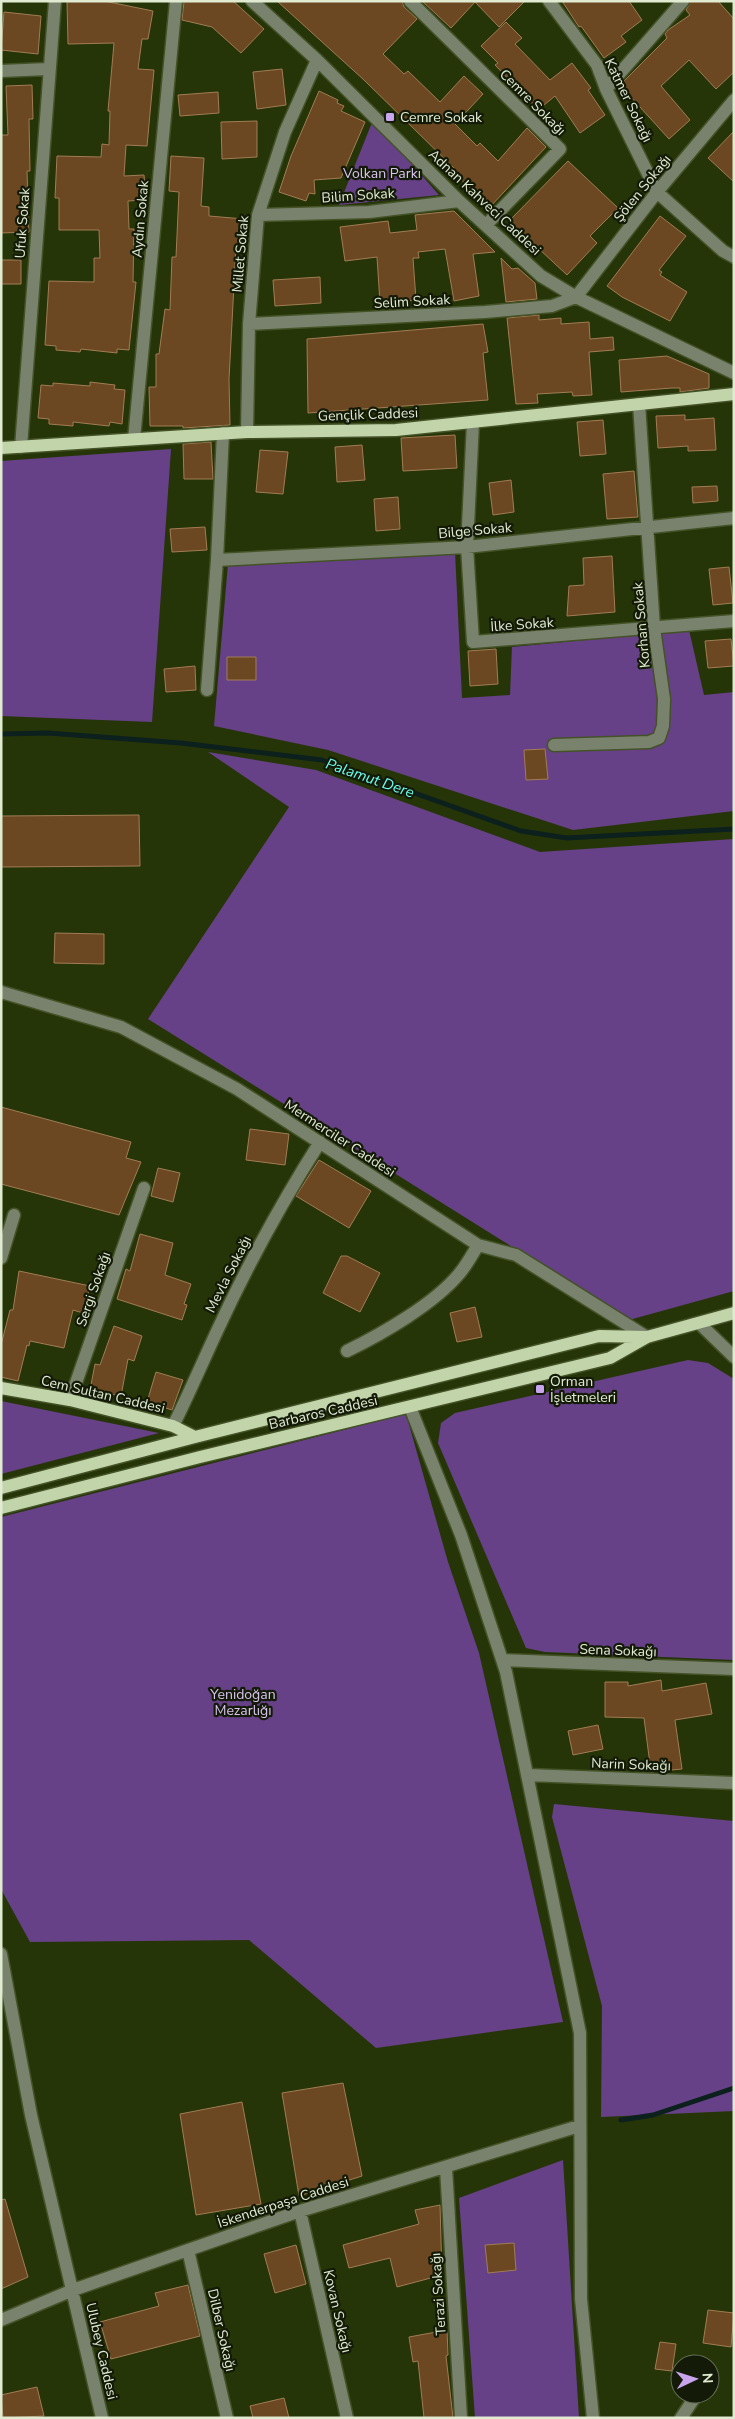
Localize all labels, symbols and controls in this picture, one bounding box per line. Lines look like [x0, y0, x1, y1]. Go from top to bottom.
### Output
street label: Katmer Sokağı [600, 55, 657, 145]
street label: Cemre Sokağı [495, 65, 570, 140]
place label: Cemre Sokak [400, 108, 483, 127]
marker: Cemre Sokak [384, 111, 396, 123]
street label: Adnan Kahveci Caddesi [424, 145, 545, 260]
street label: Şölen Sokağı [609, 151, 675, 226]
park label: Volkan Parkı [342, 164, 421, 183]
street label: Aydın Sokak [128, 179, 153, 259]
street label: Bilim Sokak [321, 183, 396, 208]
street label: Ufuk Sokak [11, 186, 35, 259]
street label: Millet Sokak [228, 214, 253, 293]
street label: Selim Sokak [373, 290, 452, 313]
street label: Gençlik Caddesi [318, 403, 419, 426]
street label: Bilge Sokak [437, 518, 514, 543]
street label: Korhan Sokak [628, 580, 655, 669]
street label: İlke Sokak [490, 613, 555, 636]
water label: Palamut Dere [323, 754, 417, 802]
street label: Mermerciler Caddesi [280, 1095, 399, 1182]
street label: Mevla Sokağı [201, 1233, 256, 1316]
street label: Sergi Sokağı [72, 1249, 115, 1329]
street label: Cem Sultan Caddesi [39, 1371, 167, 1418]
place label: Orman İşletmeleri [550, 1372, 616, 1407]
marker: Orman İşletmeleri [534, 1383, 546, 1395]
street label: Barbaros Caddesi [267, 1391, 379, 1434]
street label: Sena Sokağı [579, 1640, 657, 1661]
park label: Yenidoğan Mezarlığı [209, 1685, 276, 1720]
street label: Narin Sokağı [591, 1754, 671, 1775]
street label: İskenderpaşa Caddesi [215, 2172, 351, 2233]
street label: Terazi Sokağı [426, 2252, 451, 2336]
street label: Kovan Sokağı [319, 2268, 356, 2354]
street label: Dilber Sokağı [203, 2287, 240, 2373]
street label: Ulubey Caddesi [81, 2301, 122, 2401]
north arrow [670, 2354, 720, 2404]
text: N [698, 2372, 717, 2384]

